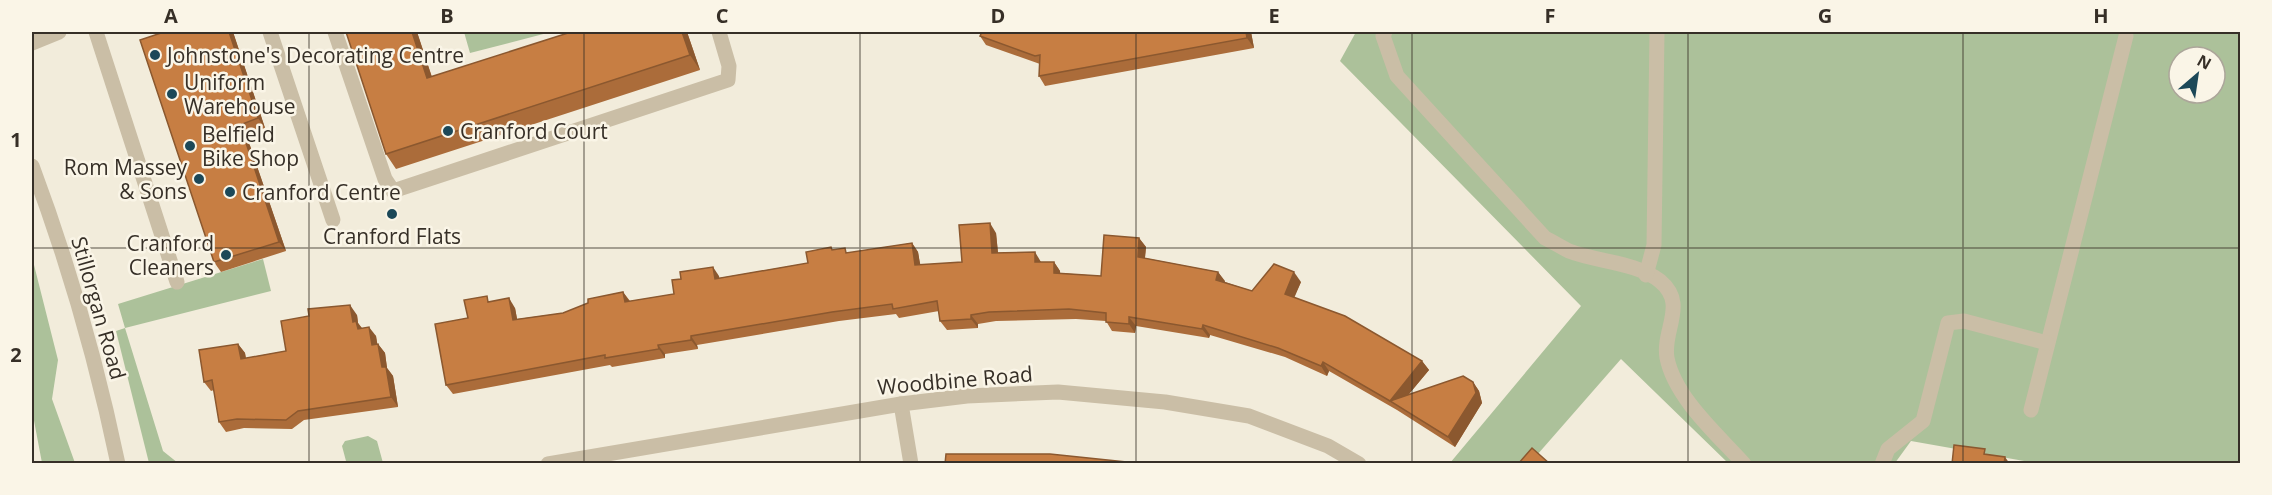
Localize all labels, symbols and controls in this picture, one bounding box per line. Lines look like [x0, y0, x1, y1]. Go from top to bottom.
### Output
text: A [164, 2, 178, 29]
text: B [440, 2, 454, 29]
text: C [716, 2, 729, 29]
text: D [991, 2, 1005, 29]
text: E [1268, 2, 1280, 29]
text: F [1545, 2, 1555, 29]
text: G [1818, 2, 1832, 29]
text: H [2093, 2, 2109, 29]
place label: Johnstone's Decorating Centre [165, 41, 464, 69]
north arrow [2167, 45, 2227, 105]
marker: Johnstone's Decorating Centre [148, 48, 162, 62]
text: N [2193, 49, 2215, 75]
place label: Uniform Warehouse [184, 68, 296, 120]
marker: Uniform Warehouse [165, 87, 179, 101]
place label: Cranford Court [460, 117, 608, 145]
place label: Belfield Bike Shop [202, 120, 299, 172]
marker: Cranford Court [441, 124, 455, 138]
text: 1 [10, 126, 22, 153]
marker: Belfield Bike Shop [183, 139, 197, 153]
place label: Rom Massey & Sons [64, 153, 187, 205]
marker: Rom Massey & Sons [192, 172, 206, 186]
place label: Cranford Centre [242, 178, 401, 206]
marker: Cranford Centre [223, 185, 237, 199]
marker: Cranford Flats [385, 207, 399, 221]
place label: Cranford Flats [323, 222, 461, 250]
place label: Cranford Cleaners [127, 229, 214, 281]
street label: Stillorgan Road [65, 233, 133, 383]
marker: Cranford Cleaners [219, 248, 233, 262]
text: 2 [10, 341, 22, 368]
street label: Woodbine Road [876, 359, 1034, 401]

